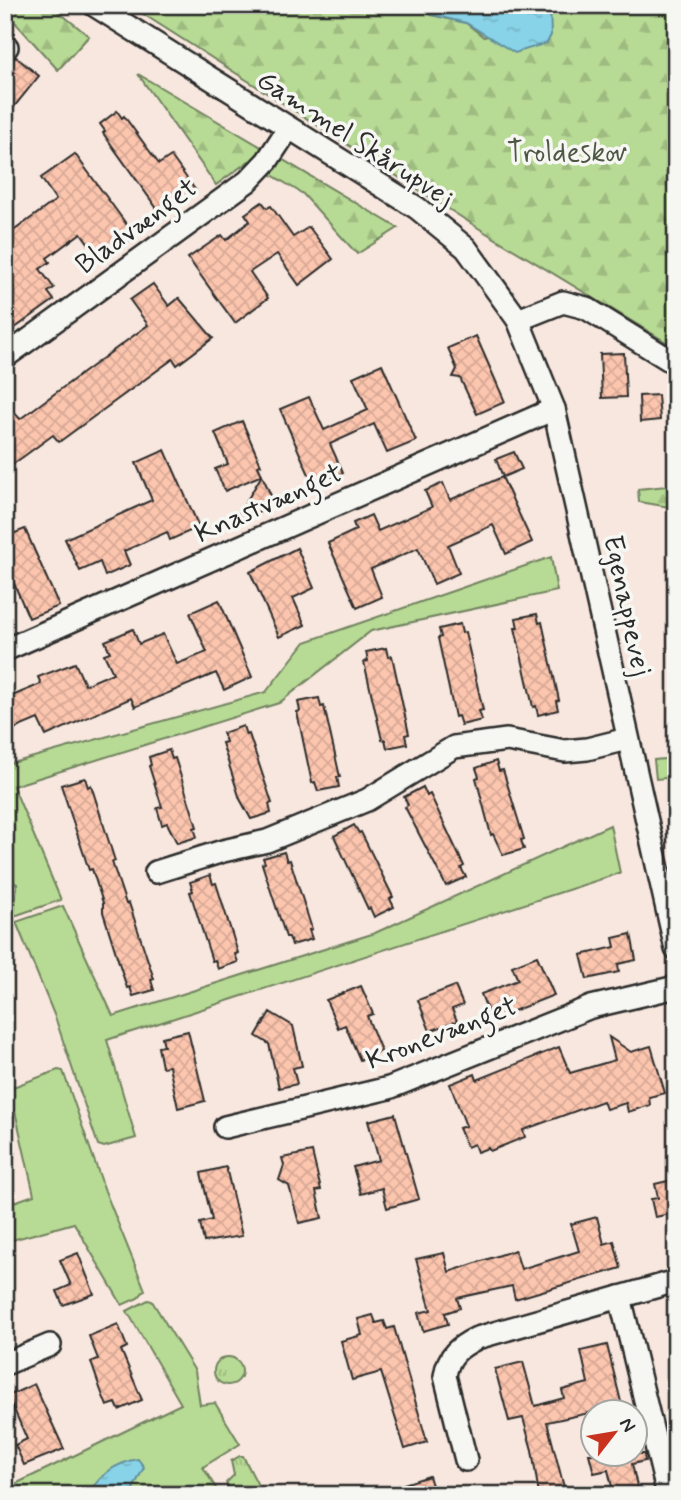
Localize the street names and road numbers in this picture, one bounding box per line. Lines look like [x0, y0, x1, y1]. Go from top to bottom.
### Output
street label: Gammel Skårupvej [249, 62, 461, 218]
street label: Bladvænget [69, 170, 207, 286]
street label: Knastvænget [189, 455, 350, 556]
street label: Egenappevej [593, 532, 659, 680]
street label: Kronevænget [361, 988, 524, 1083]

